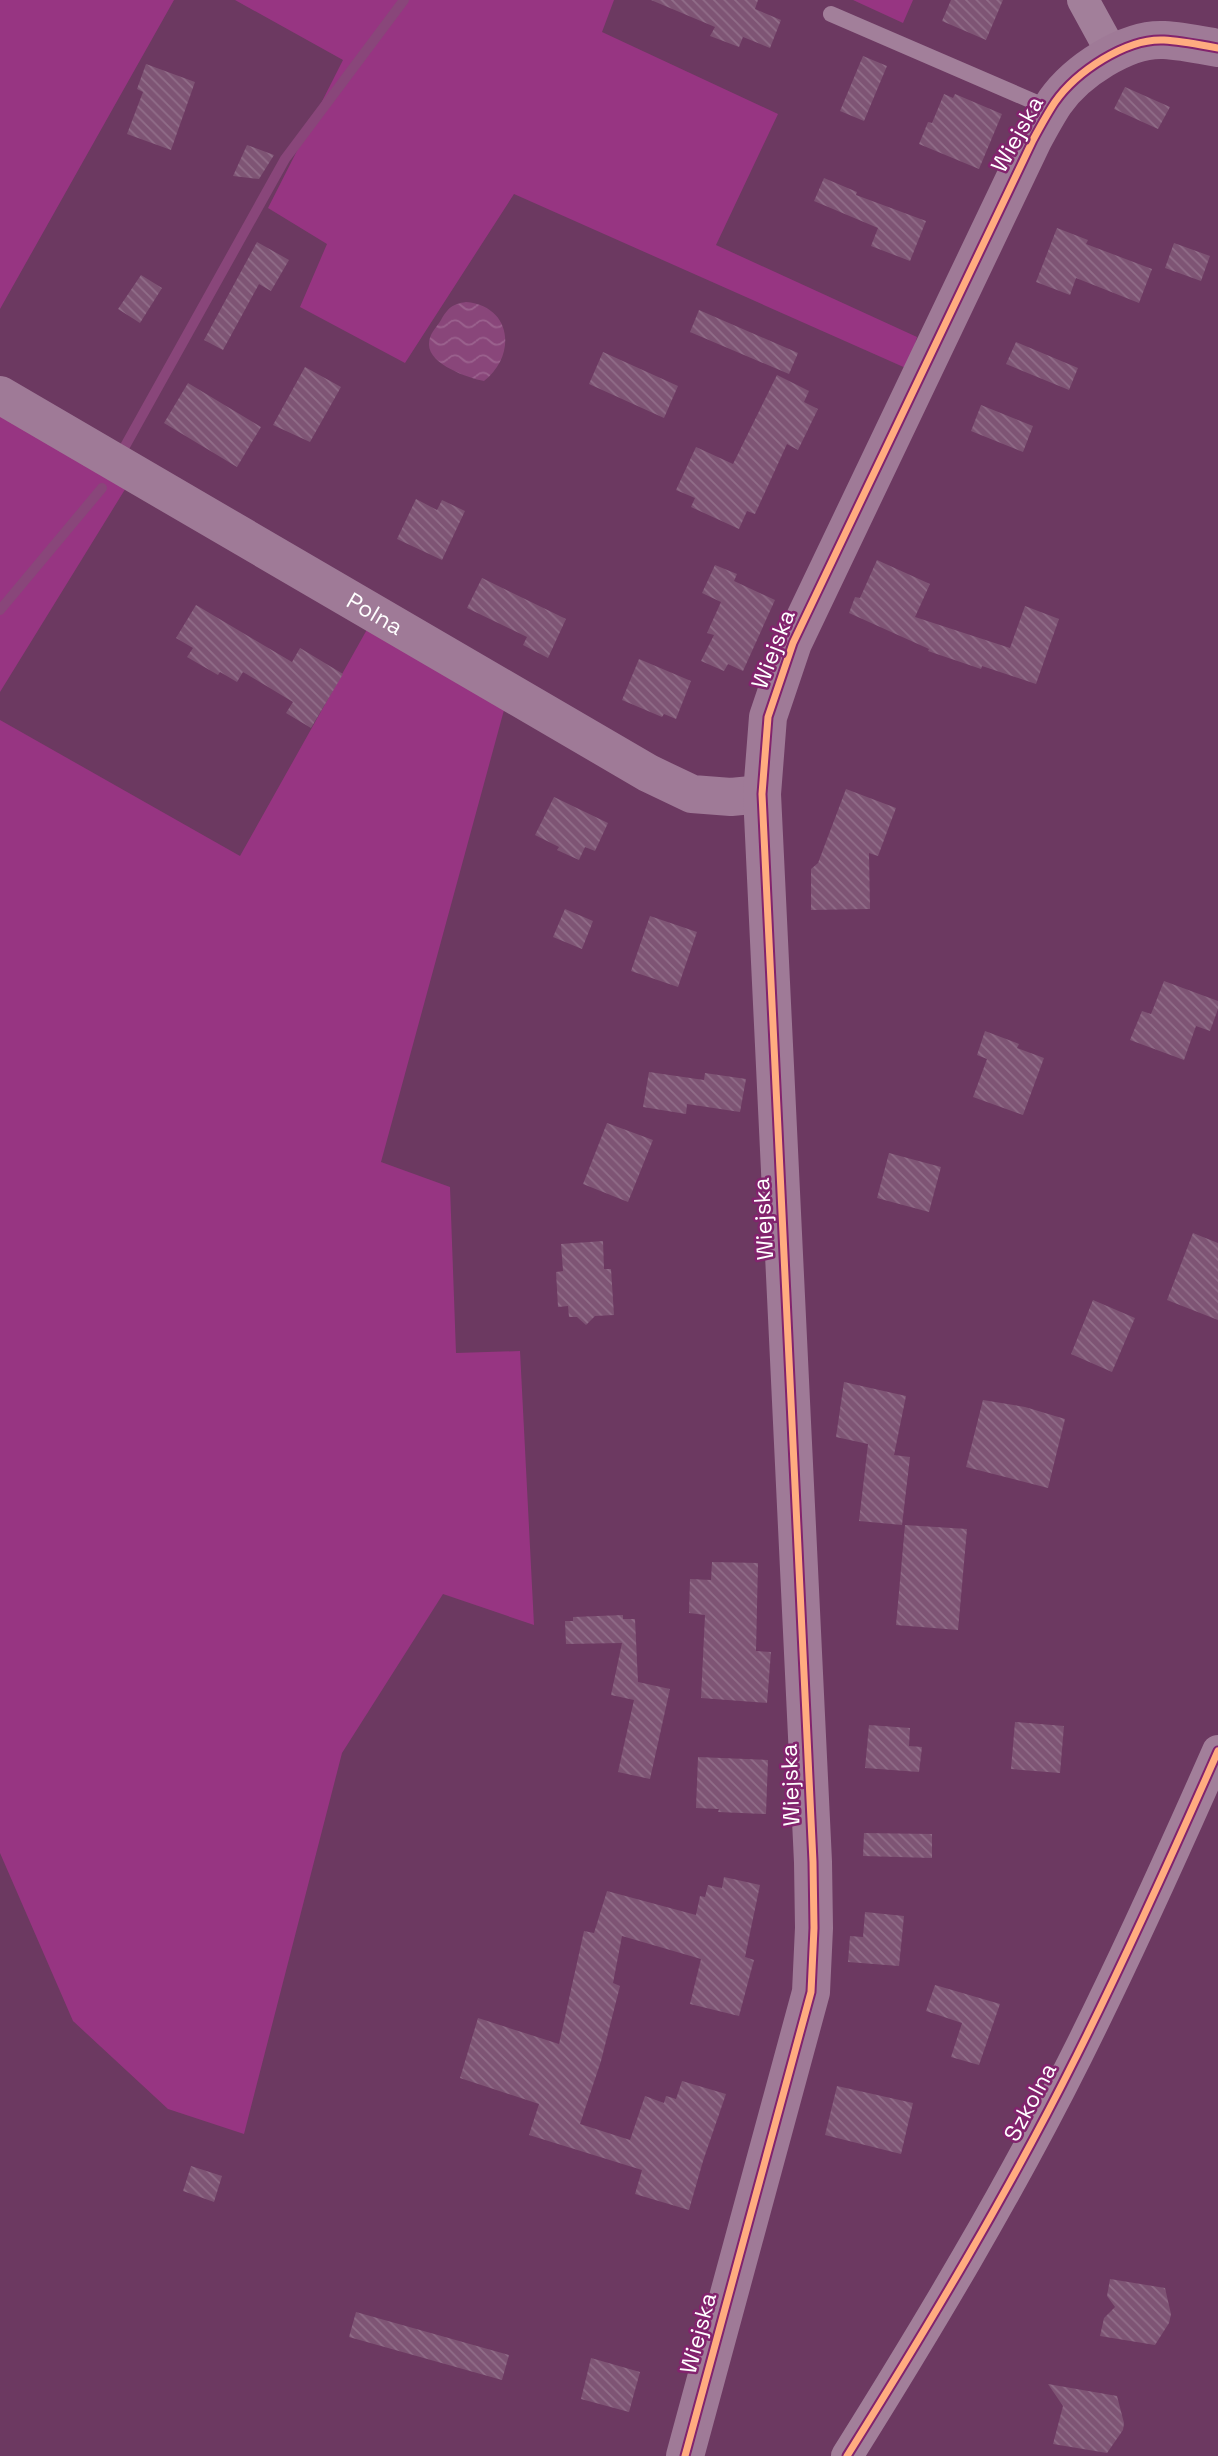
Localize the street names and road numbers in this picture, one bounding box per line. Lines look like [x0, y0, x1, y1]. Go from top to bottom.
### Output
street label: Wiejska [984, 91, 1050, 177]
street label: Polna [341, 585, 409, 642]
street label: Wiejska [744, 605, 802, 693]
street label: Wiejska [746, 1177, 780, 1261]
street label: Wiejska [774, 1743, 806, 1827]
street label: Szkolna [997, 2057, 1063, 2147]
street label: Wiejska [673, 2289, 723, 2377]

